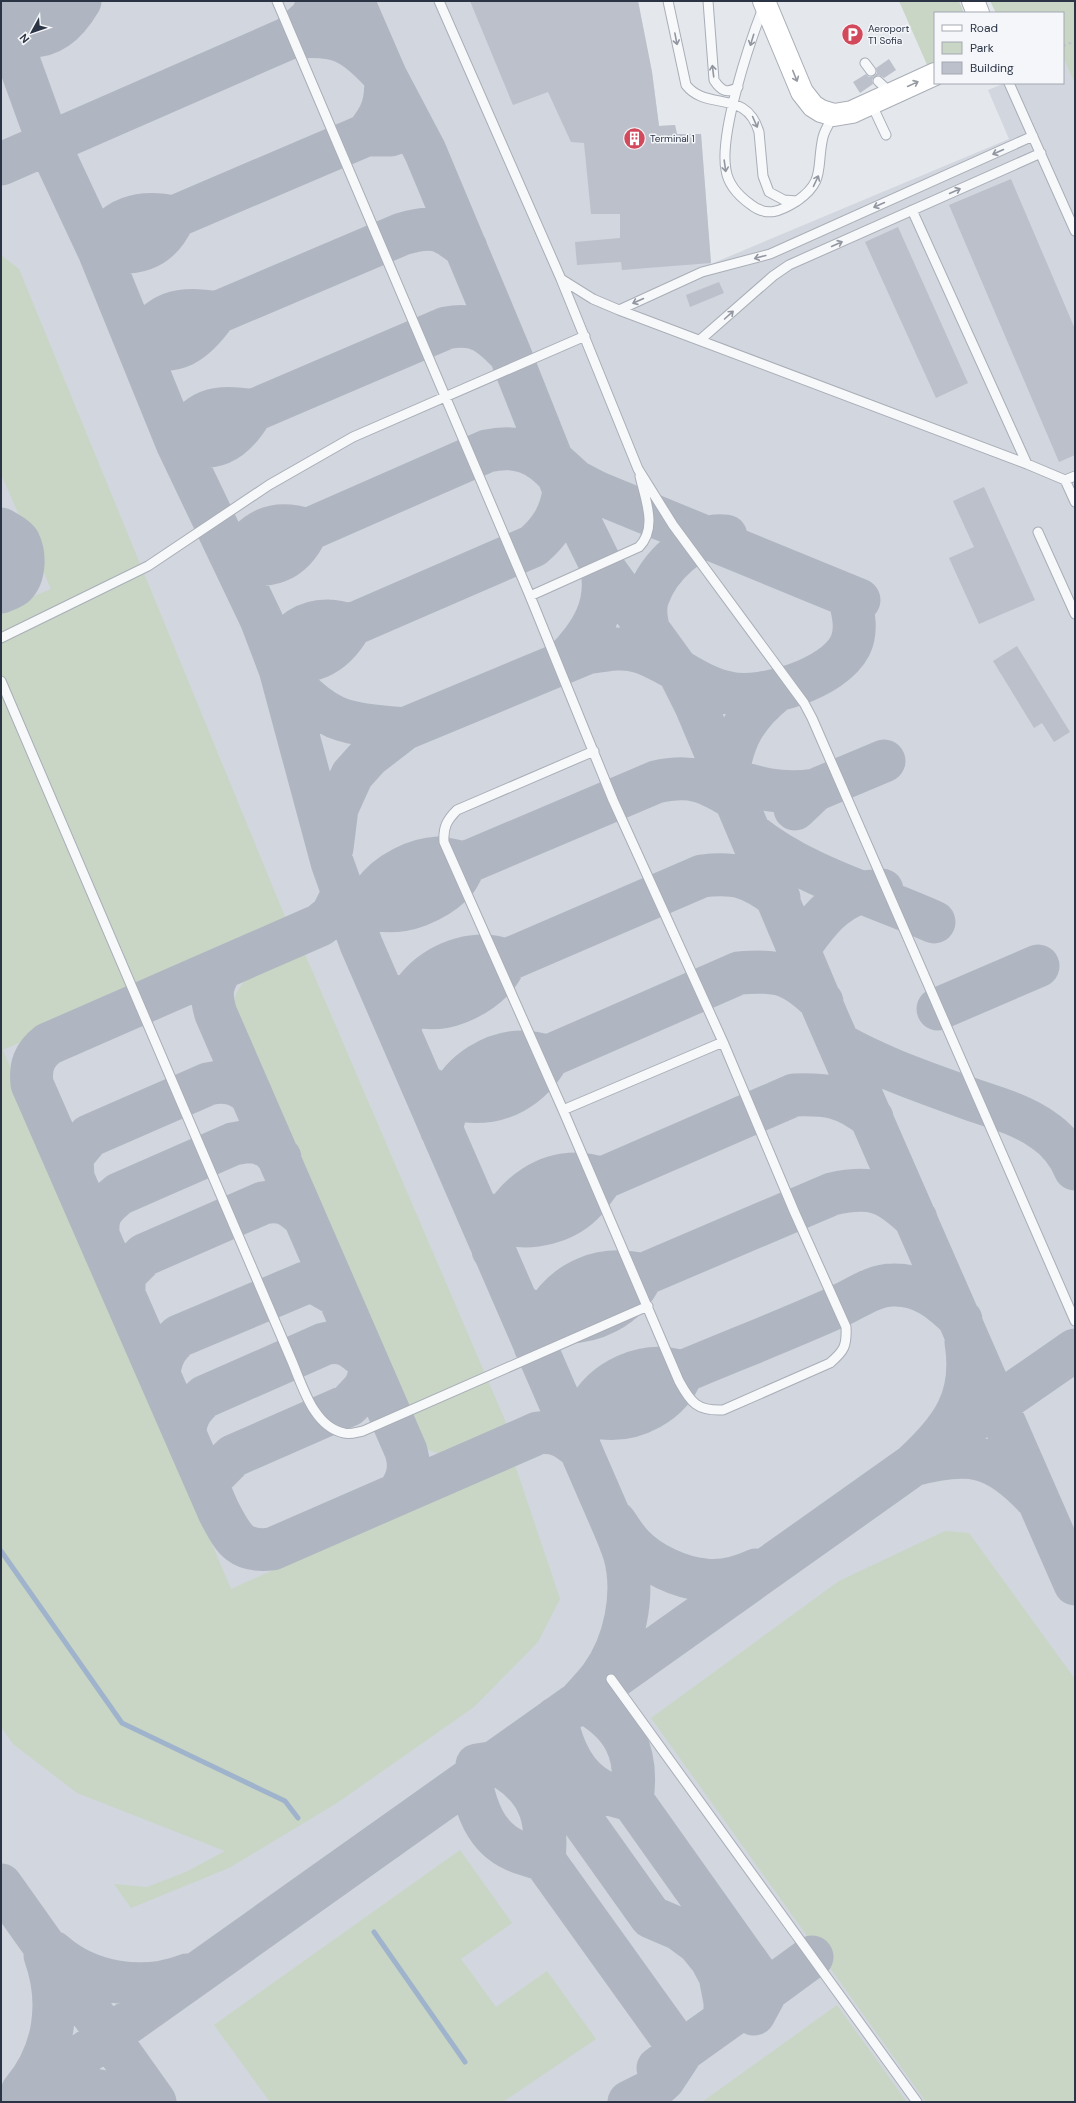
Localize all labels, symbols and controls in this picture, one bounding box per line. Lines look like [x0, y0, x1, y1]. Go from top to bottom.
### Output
north arrow [12, 12, 52, 52]
legend [934, 12, 1064, 84]
text: Road [970, 20, 998, 36]
parking icon: Aeroport T1 Sofia [839, 21, 865, 47]
place label: Aeroport T1 Sofia [868, 22, 909, 47]
text: N [16, 31, 32, 46]
one-way arrow [672, 32, 680, 45]
one-way arrow [748, 33, 755, 46]
text: Park [970, 40, 994, 56]
text: Building [970, 60, 1014, 76]
one-way arrow [709, 65, 717, 78]
one-way arrow [792, 69, 800, 81]
one-way arrow [907, 80, 919, 87]
one-way arrow [752, 116, 759, 128]
building icon: Terminal 1 [622, 125, 648, 151]
place label: Terminal 1 [650, 132, 695, 145]
one-way arrow [992, 149, 1004, 156]
one-way arrow [721, 159, 729, 172]
one-way arrow [813, 175, 820, 187]
one-way arrow [949, 187, 961, 194]
one-way arrow [873, 202, 885, 209]
one-way arrow [830, 240, 842, 247]
one-way arrow [754, 254, 767, 261]
one-way arrow [632, 298, 644, 305]
one-way arrow [724, 310, 734, 319]

